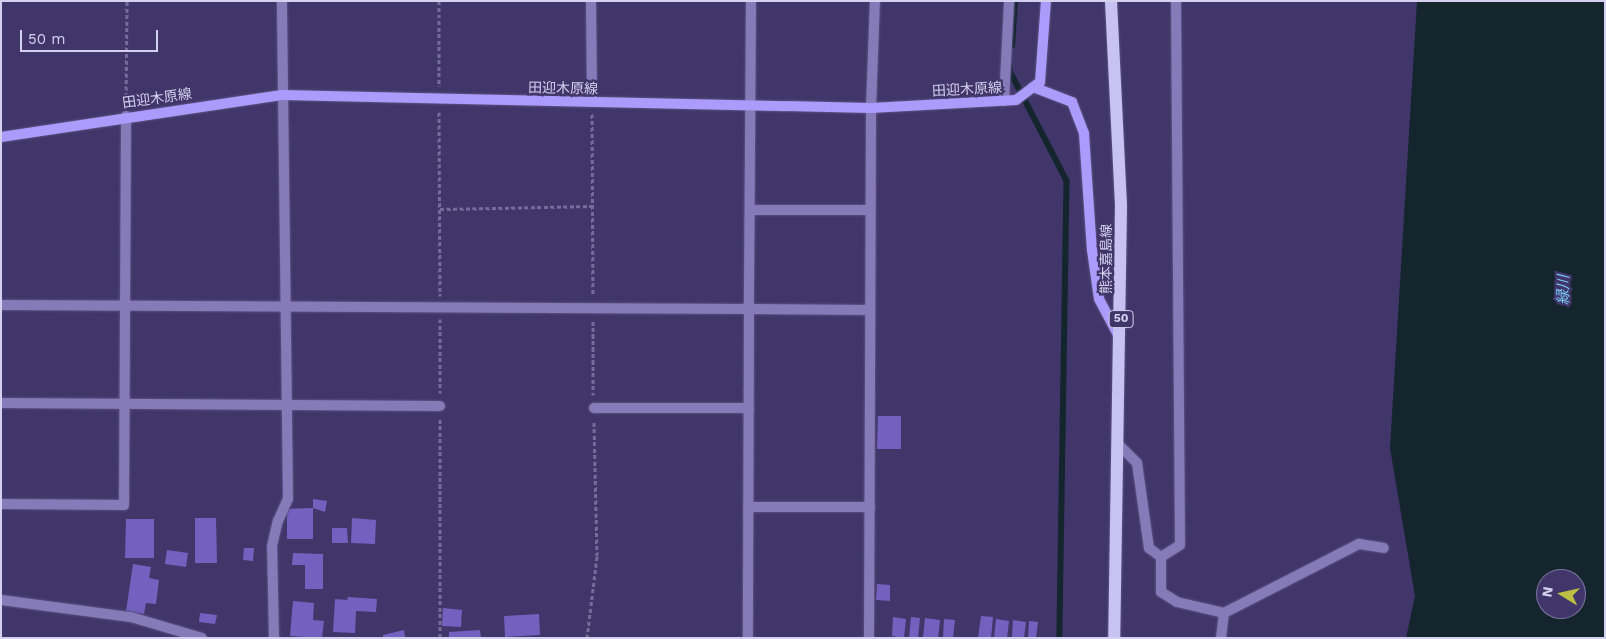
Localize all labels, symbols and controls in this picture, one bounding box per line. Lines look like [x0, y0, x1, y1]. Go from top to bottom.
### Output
scale bar [22, 20, 160, 52]
text: 50 m [28, 30, 65, 48]
street label: 田迎木原線 [528, 79, 598, 97]
street label: 田迎木原線 [932, 79, 1002, 99]
street label: 田迎木原線 [121, 85, 193, 111]
street label: 熊本嘉島線 [1098, 224, 1114, 294]
water label: 緑川 [1555, 275, 1573, 305]
road number: 50 [1108, 310, 1134, 328]
north arrow [1536, 569, 1586, 619]
text: N [1538, 585, 1556, 598]

